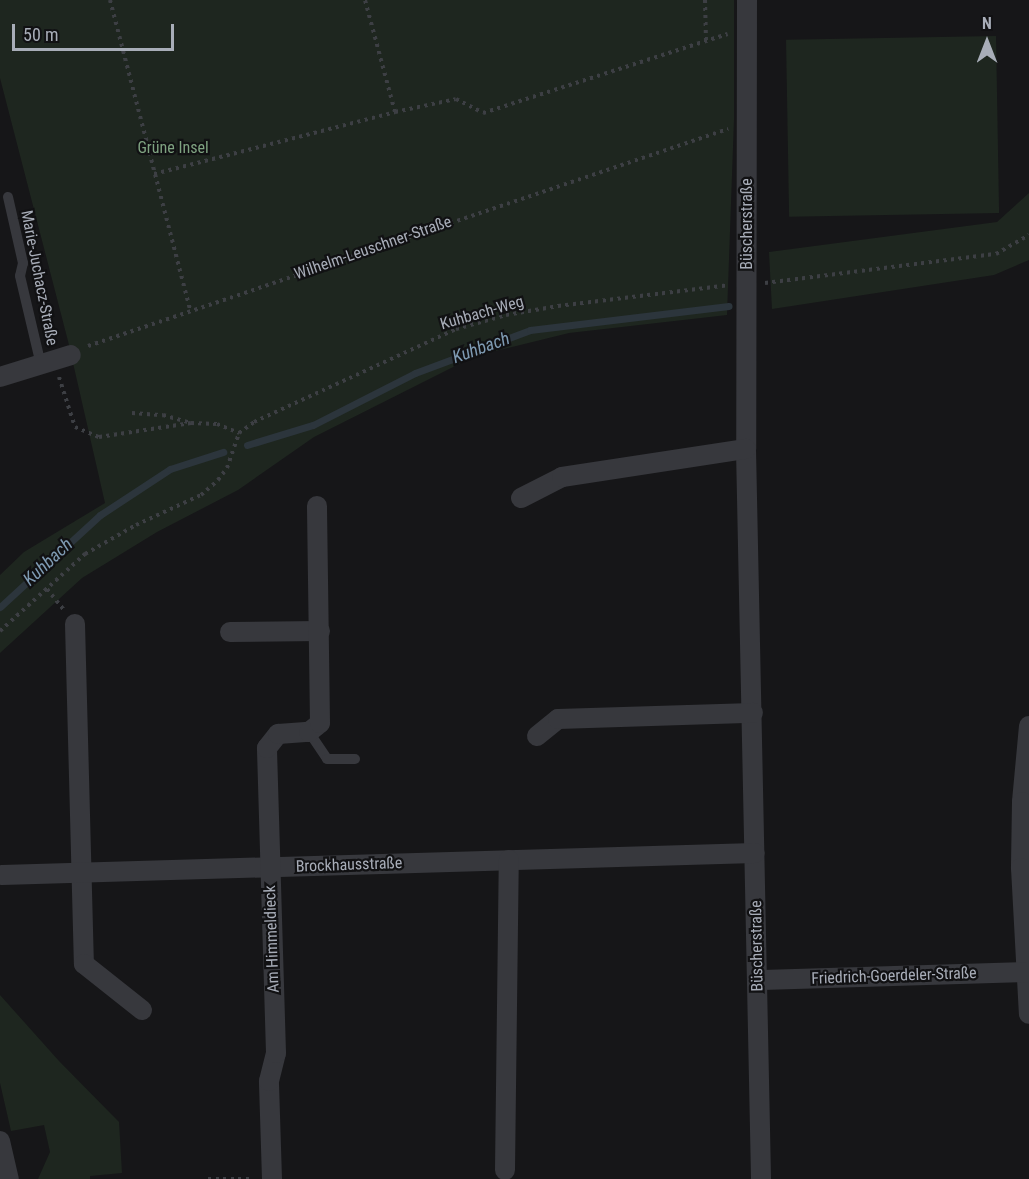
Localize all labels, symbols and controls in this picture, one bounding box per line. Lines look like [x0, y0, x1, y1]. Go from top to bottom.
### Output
scale bar [15, 12, 177, 50]
north arrow [957, 12, 1017, 72]
text: N [982, 14, 992, 33]
text: 50 m [23, 24, 58, 45]
park label: Grüne Insel [137, 138, 209, 158]
street label: Büscherstraße [737, 178, 757, 270]
street label: Marie-Juchacz-Straße [16, 209, 62, 347]
street label: Wilhelm-Leuschner-Straße [292, 212, 454, 284]
street label: Kuhbach-Weg [438, 292, 526, 334]
water label: Kuhbach [449, 328, 513, 368]
water label: Kuhbach [19, 534, 77, 590]
street label: Brockhausstraße [295, 854, 403, 876]
street label: Am Himmeldieck [261, 885, 283, 993]
street label: Büscherstraße [747, 900, 767, 992]
street label: Friedrich-Goerdeler-Straße [811, 964, 977, 988]

